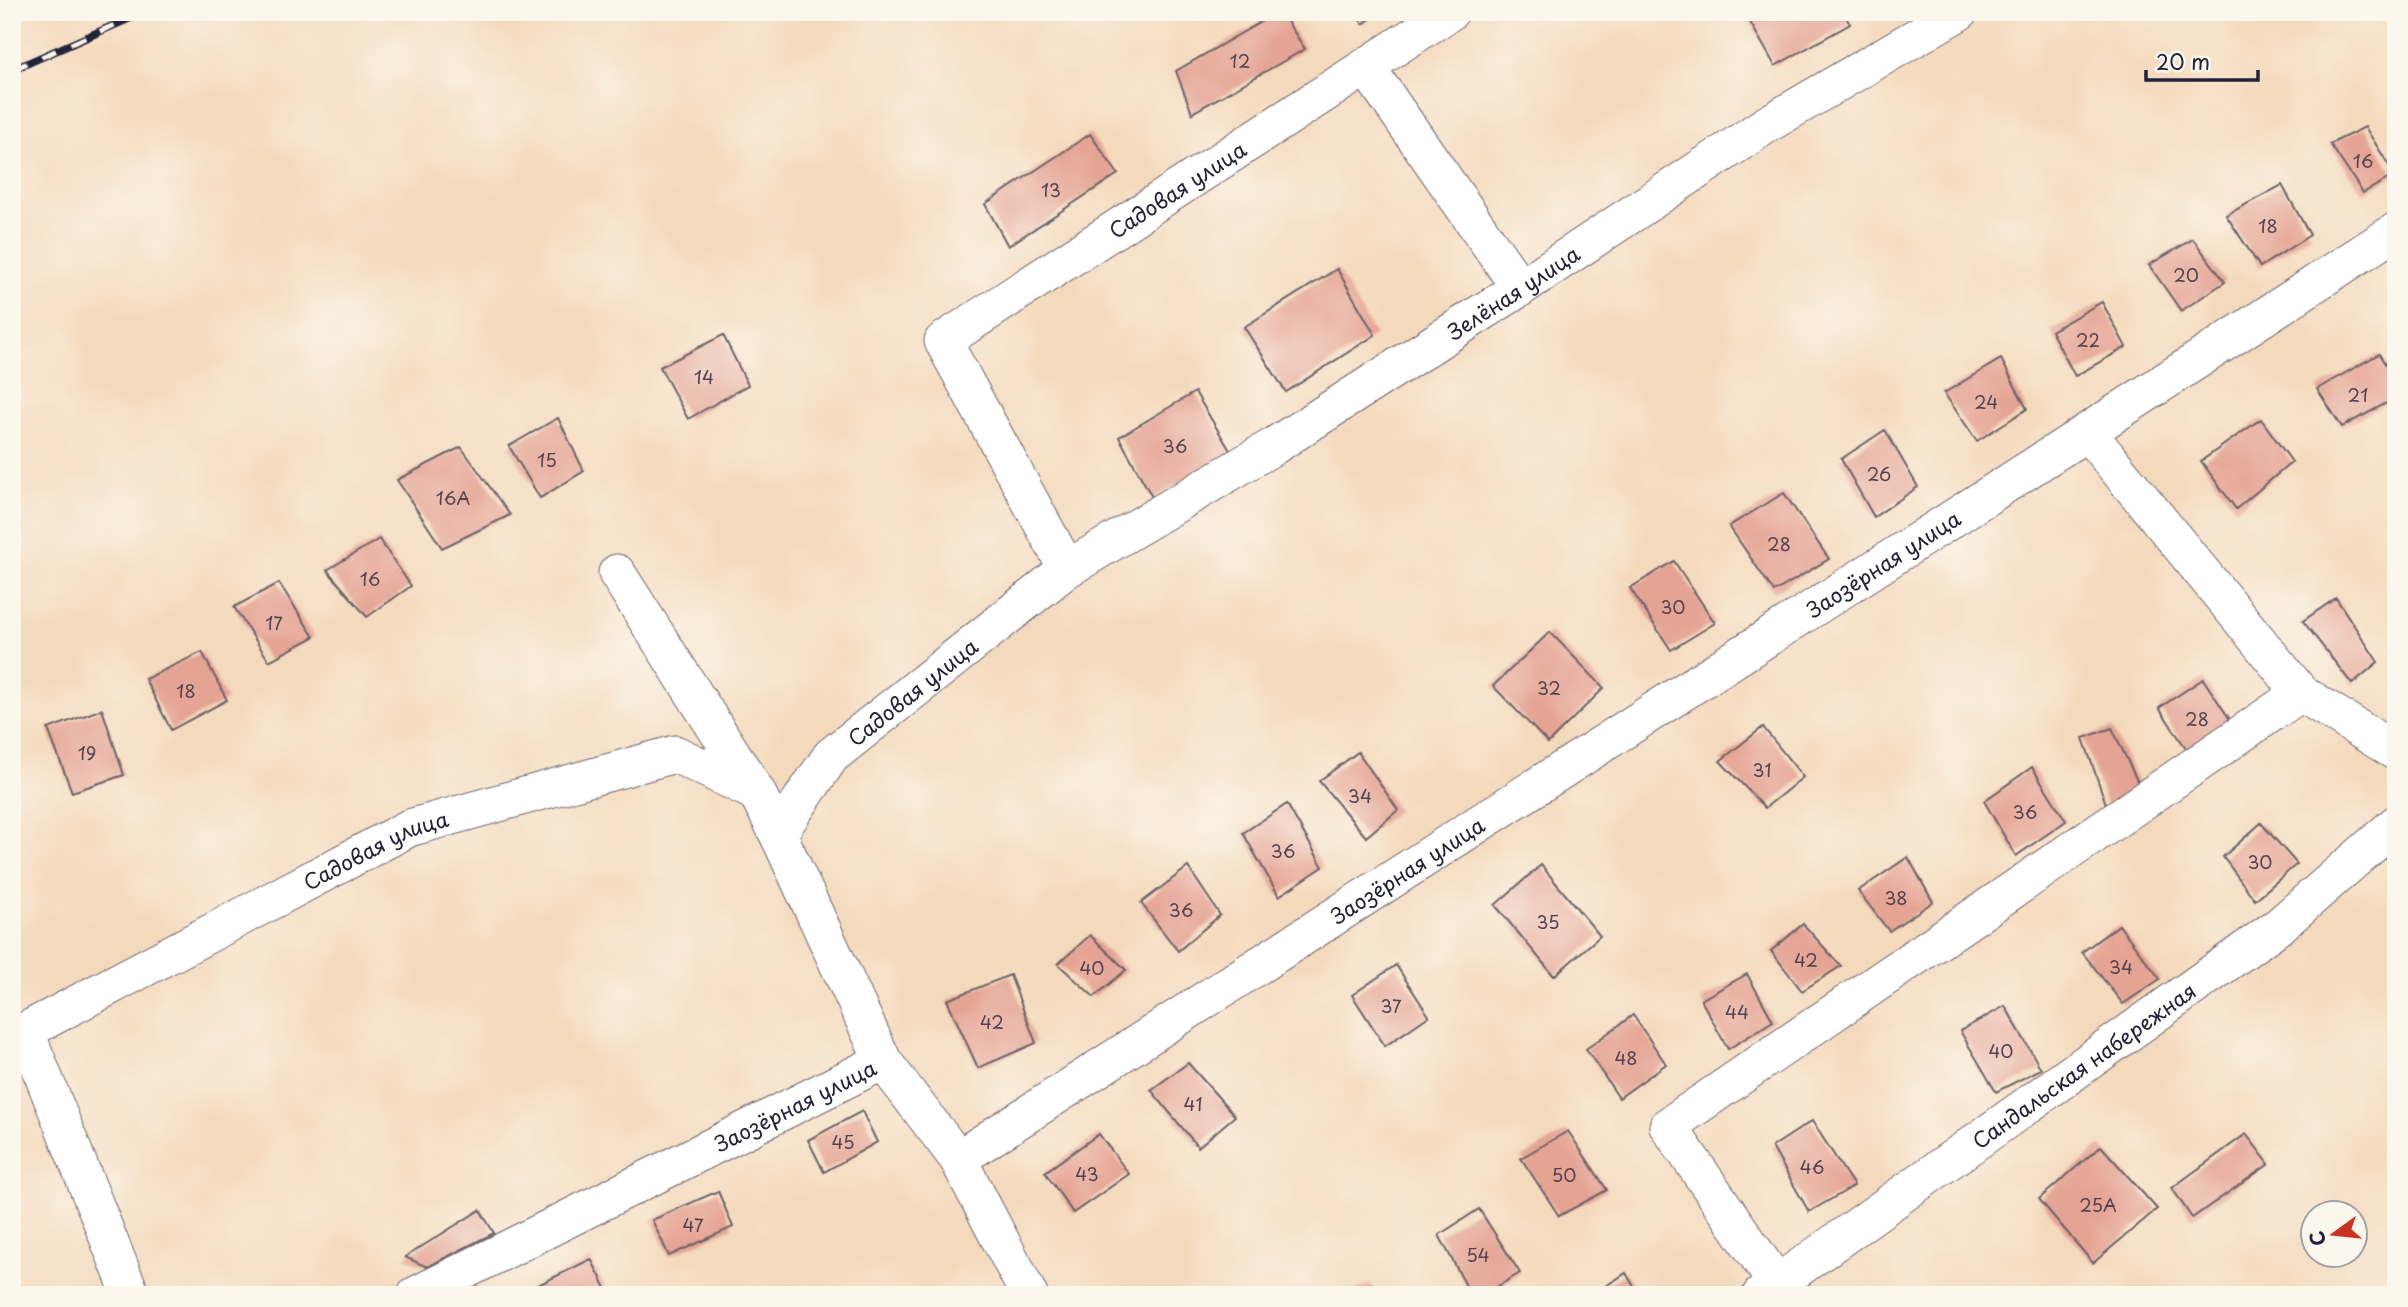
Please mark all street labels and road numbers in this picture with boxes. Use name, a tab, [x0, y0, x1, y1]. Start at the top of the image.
street label: Садовая улица	[1102, 132, 1253, 246]
street label: Зелёная улица	[1440, 237, 1586, 347]
street label: Заозёрная улица	[1800, 501, 1967, 625]
street label: Садовая улица	[840, 630, 985, 753]
street label: Садовая улица	[297, 802, 453, 897]
street label: Заозёрная улица	[1324, 808, 1491, 931]
street label: Сандальская набережная	[1965, 974, 2202, 1156]
street label: Заозёрная улица	[709, 1051, 882, 1159]

